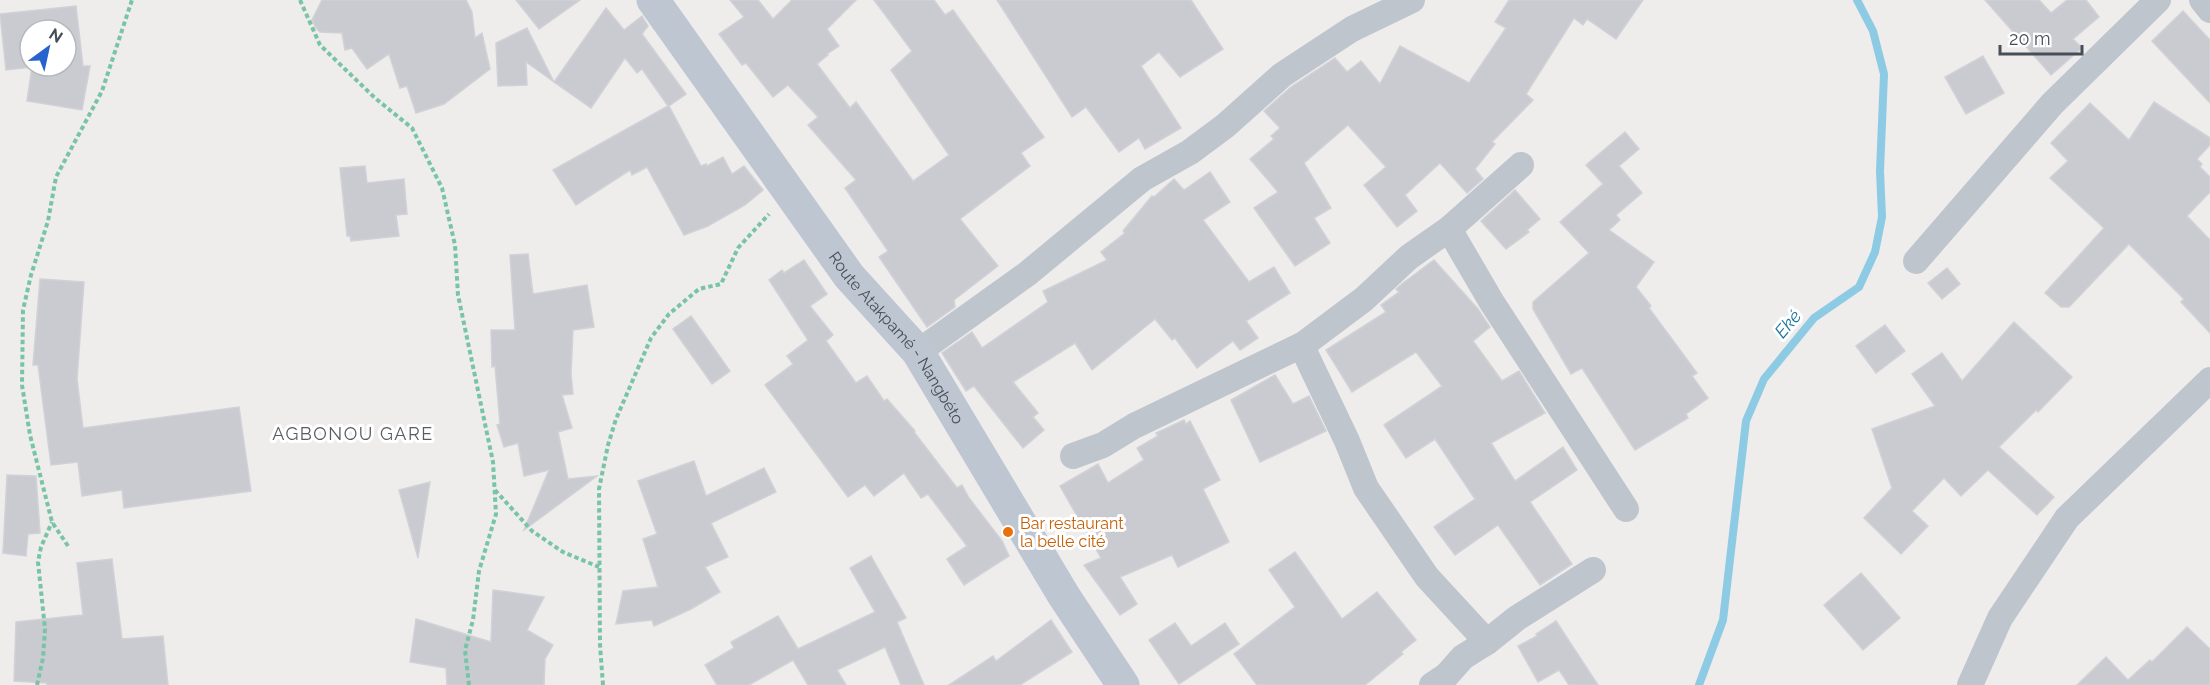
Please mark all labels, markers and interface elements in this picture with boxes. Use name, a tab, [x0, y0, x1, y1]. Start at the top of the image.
north arrow	[18, 18, 78, 78]
scale bar	[2000, 18, 2082, 56]
text: N	[46, 25, 66, 47]
text: 20 m	[2009, 28, 2051, 49]
street label: Route Atakpamé - Nangbéto	[825, 248, 968, 428]
water label: Eké	[1770, 305, 1805, 342]
district label: AGBONOU GARE	[272, 423, 434, 444]
place label: Bar restaurant la belle cité	[1020, 514, 1124, 551]
marker: Bar restaurant la belle cité	[1001, 525, 1015, 539]

